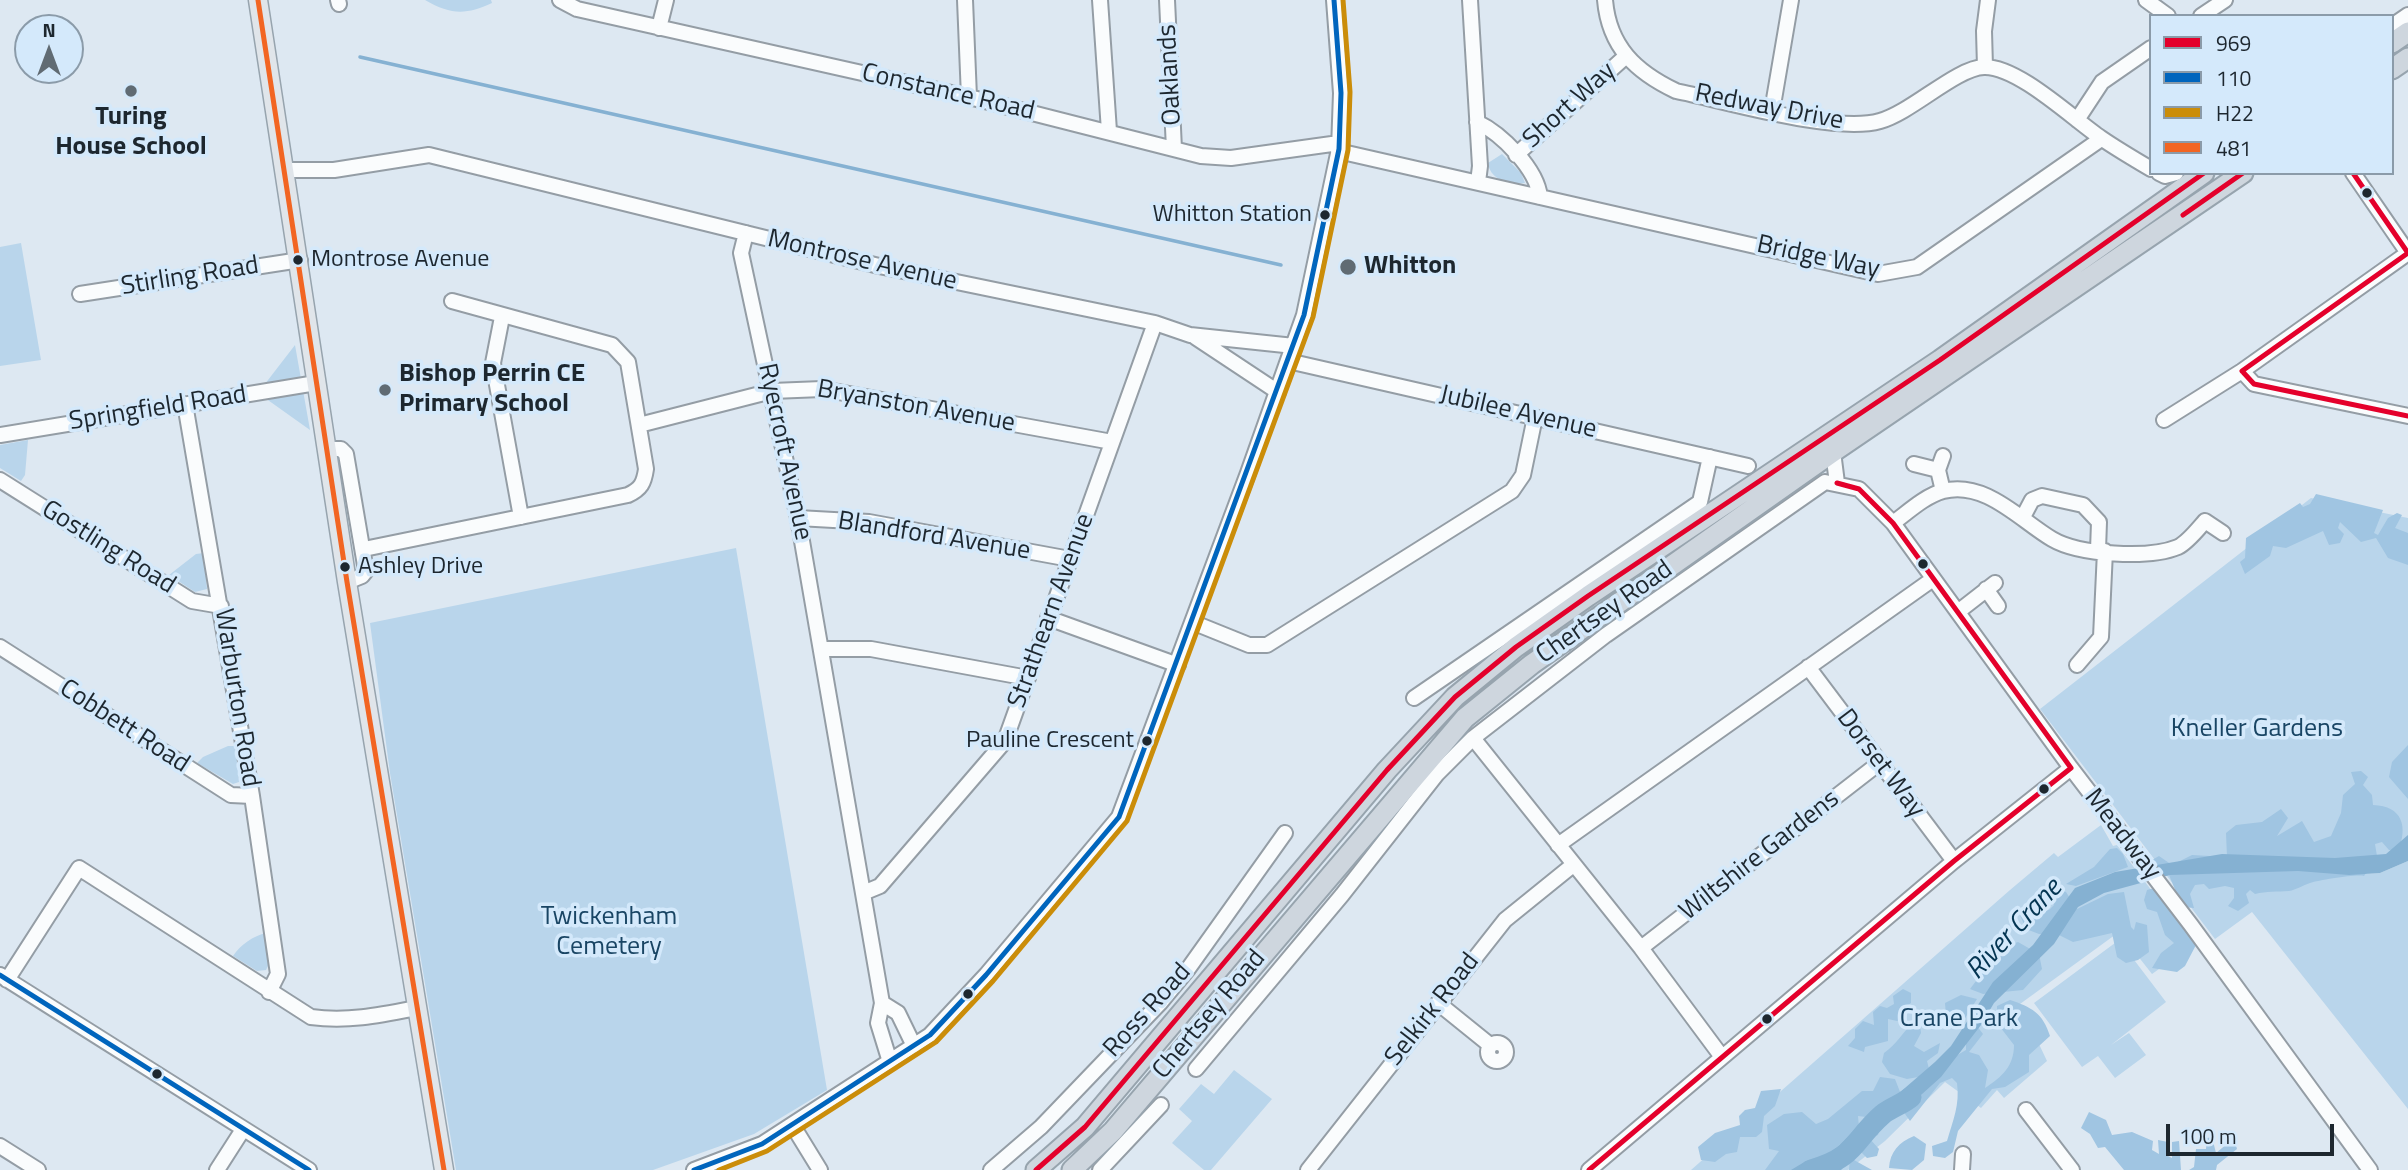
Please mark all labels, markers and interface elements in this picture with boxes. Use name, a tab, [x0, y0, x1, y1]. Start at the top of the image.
north arrow	[14, 14, 84, 84]
legend	[2149, 14, 2394, 175]
text: N	[42, 15, 56, 44]
street label: Oaklands	[1153, 24, 1189, 126]
text: 969	[2216, 27, 2251, 59]
street label: Short Way	[1517, 56, 1623, 156]
street label: Constance Road	[859, 58, 1037, 128]
text: 110	[2216, 62, 2251, 94]
street label: Redway Drive	[1692, 78, 1846, 138]
marker: Turing House School	[123, 83, 139, 99]
text: H22	[2216, 97, 2254, 129]
place label: Turing House School	[55, 102, 207, 164]
text: 481	[2216, 132, 2251, 164]
unlabelled marker	[2360, 186, 2374, 200]
place label: Whitton Station	[1152, 201, 1312, 229]
marker: Whitton Station	[1318, 208, 1332, 222]
street label: Montrose Avenue	[764, 224, 960, 298]
street label: Bridge Way	[1754, 230, 1882, 286]
place label: Montrose Avenue	[311, 246, 489, 274]
street label: Stirling Road	[119, 251, 261, 303]
place label: Whitton	[1364, 251, 1456, 283]
marker: Montrose Avenue	[291, 253, 305, 267]
marker: Whitton	[1338, 257, 1358, 277]
place label: Bishop Perrin CE Primary School	[399, 359, 585, 420]
street label: Ryecroft Avenue	[750, 361, 818, 543]
street label: Bryanston Avenue	[815, 374, 1017, 440]
street label: Springfield Road	[67, 380, 249, 438]
street label: Jubilee Avenue	[1437, 380, 1599, 446]
marker: Bishop Perrin CE Primary School	[377, 382, 393, 398]
street label: Gostling Road	[35, 494, 181, 602]
street label: Blandford Avenue	[836, 506, 1032, 568]
street label: Strathearn Avenue	[1002, 510, 1102, 712]
place label: Ashley Drive	[358, 553, 483, 581]
street label: Chertsey Road	[1531, 555, 1679, 671]
unlabelled marker	[1916, 557, 1930, 571]
marker: Ashley Drive	[338, 560, 352, 574]
street label: Warburton Road	[207, 607, 265, 789]
street label: Cobbett Road	[53, 674, 195, 780]
street label: Dorset Way	[1829, 704, 1931, 824]
park label: Kneller Gardens	[2171, 714, 2343, 746]
place label: Pauline Crescent	[966, 727, 1134, 755]
marker: Pauline Crescent	[1140, 734, 1154, 748]
unlabelled marker	[2037, 782, 2051, 796]
street label: Meadway	[2077, 783, 2167, 887]
street label: Wiltshire Gardens	[1674, 784, 1846, 928]
water label: River Crane	[1960, 873, 2070, 987]
park label: Twickenham Cemetery	[541, 902, 677, 964]
street label: Chertsey Road	[1147, 944, 1273, 1086]
street label: Selkirk Road	[1379, 947, 1487, 1073]
street label: Ross Road	[1098, 958, 1198, 1064]
unlabelled marker	[961, 987, 975, 1001]
park label: Crane Park	[1900, 1004, 2018, 1036]
unlabelled marker	[1760, 1012, 1774, 1026]
unlabelled marker	[150, 1067, 164, 1081]
scale bar	[2170, 1110, 2338, 1154]
text: 100 m	[2179, 1120, 2236, 1152]

